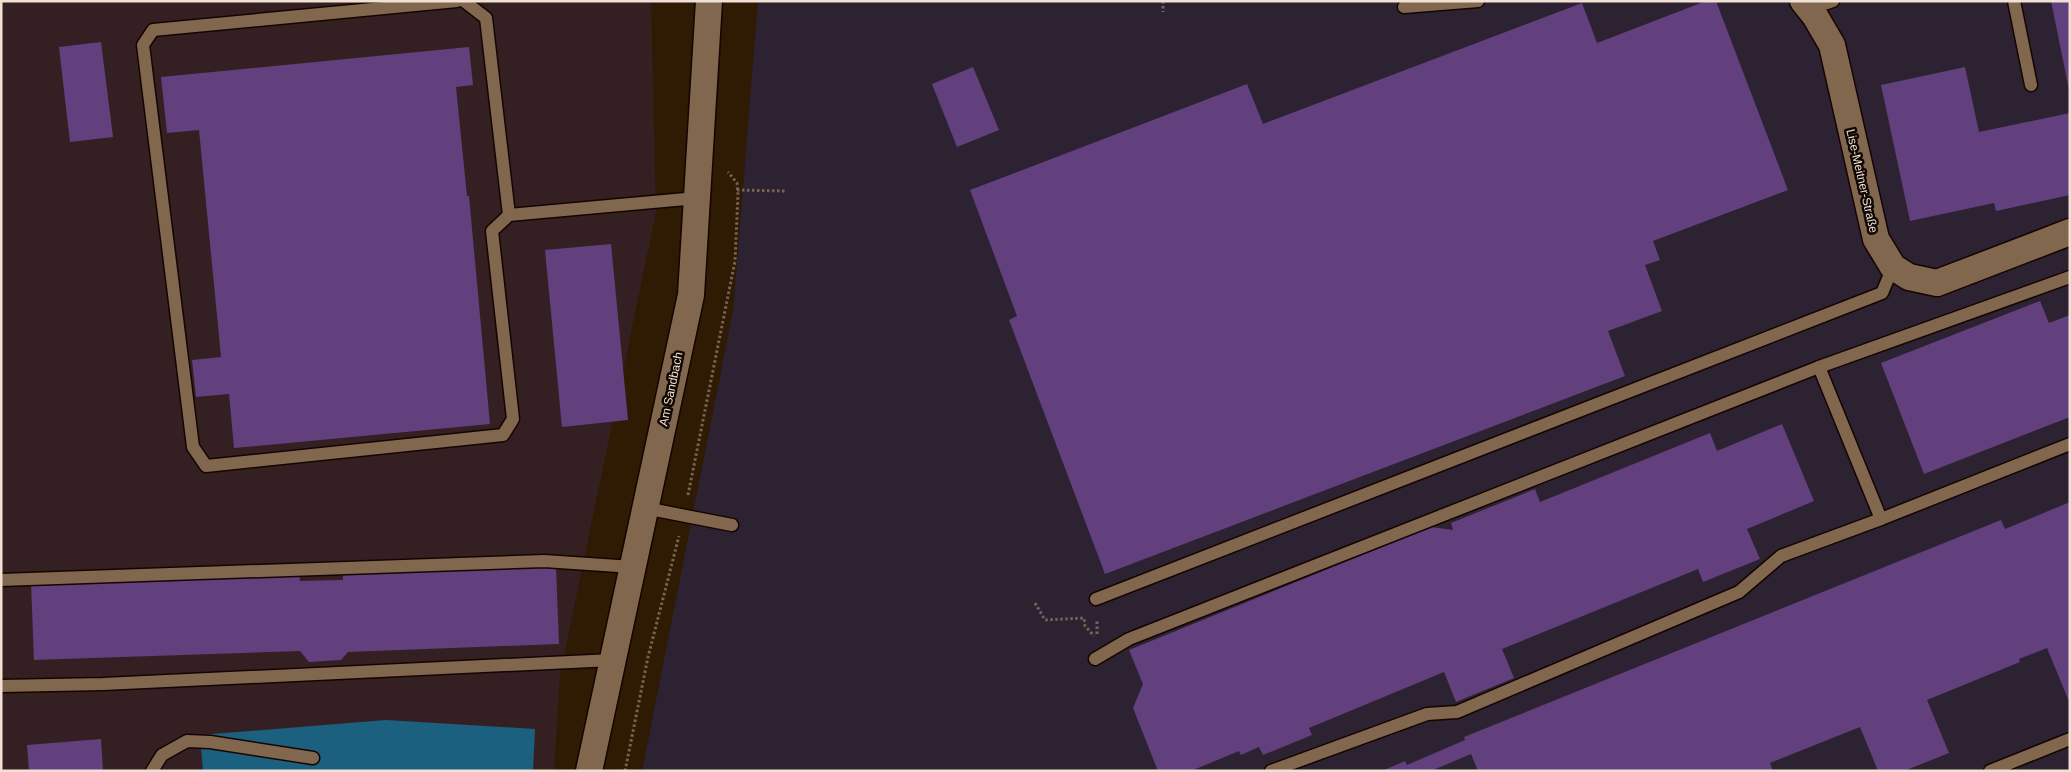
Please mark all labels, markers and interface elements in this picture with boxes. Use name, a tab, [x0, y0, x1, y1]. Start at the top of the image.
street label: Lise-Meitner-Straße	[1843, 128, 1881, 235]
street label: Am Sandbach	[656, 351, 686, 427]

